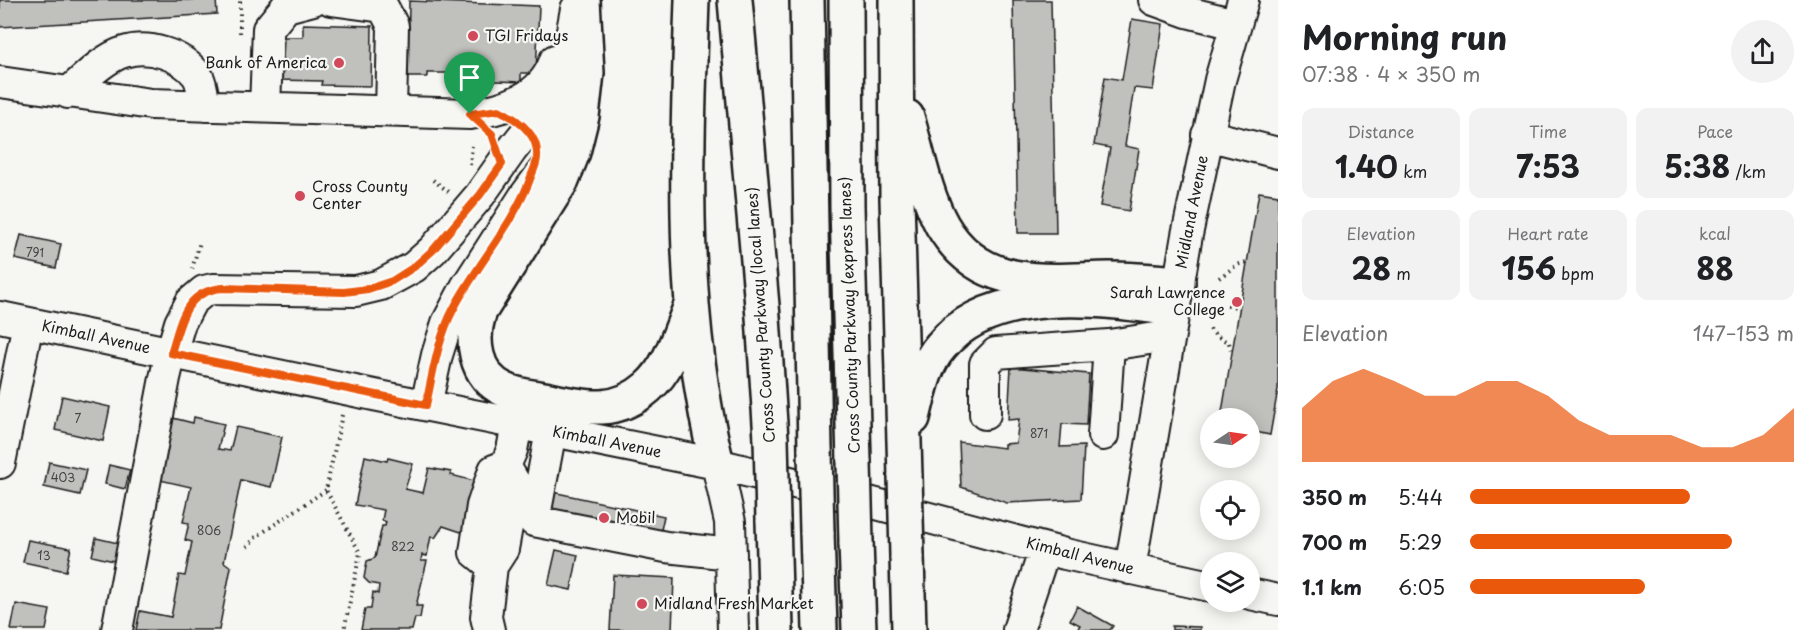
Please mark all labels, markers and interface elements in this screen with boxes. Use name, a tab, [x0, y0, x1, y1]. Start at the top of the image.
text: Morning run	[1302, 11, 1507, 61]
button: share	[1731, 20, 1794, 83]
place label: TGI Fridays	[485, 23, 568, 46]
marker: TGI Fridays	[466, 29, 480, 43]
place label: Bank of America	[205, 50, 328, 73]
pin	[444, 52, 495, 114]
marker: Bank of America	[332, 56, 346, 70]
text: 07:38 · 4 × 350 m	[1302, 59, 1480, 89]
icon: arrive	[453, 61, 486, 94]
text: Distance	[1347, 119, 1415, 143]
text: Time	[1529, 119, 1567, 143]
text: Pace	[1697, 119, 1733, 143]
text: 1.40	[1335, 143, 1398, 188]
text: 7:53	[1516, 143, 1580, 188]
text: 5:38	[1664, 143, 1730, 188]
street label: Midland Avenue	[1168, 153, 1213, 270]
text: km	[1398, 159, 1427, 183]
text: /km	[1730, 159, 1766, 183]
place label: Cross County Center	[312, 174, 408, 214]
street label: Cross County Parkway (express lanes)	[832, 176, 865, 454]
street label: Cross County Parkway (local lanes)	[739, 186, 780, 444]
marker: Cross County Center	[293, 189, 307, 203]
text: Elevation	[1346, 221, 1416, 245]
text: Heart rate	[1508, 221, 1588, 245]
text: kcal	[1699, 221, 1731, 245]
house number: 791	[26, 243, 44, 261]
text: 28	[1351, 245, 1391, 290]
text: 156	[1502, 245, 1556, 290]
text: 88	[1696, 245, 1734, 290]
text: m	[1391, 261, 1411, 285]
text: bpm	[1556, 261, 1594, 285]
place label: Sarah Lawrence College	[1110, 280, 1225, 320]
marker: Sarah Lawrence College	[1230, 295, 1244, 309]
street label: Kimball Avenue	[40, 313, 153, 358]
text: Elevation	[1302, 318, 1388, 348]
text: 147–153 m	[1693, 318, 1794, 348]
north arrow	[1200, 408, 1260, 468]
map controls	[1200, 408, 1260, 612]
house number: 7	[75, 409, 82, 427]
street label: Kimball Avenue	[551, 419, 664, 462]
house number: 871	[1030, 424, 1048, 442]
house number: 403	[51, 468, 75, 486]
button: locate	[1200, 480, 1260, 540]
text: 350 m	[1302, 482, 1367, 512]
text: 5:44	[1398, 482, 1443, 512]
place label: Mobil	[616, 505, 656, 528]
marker: Mobil	[597, 511, 611, 525]
house number: 806	[197, 521, 221, 539]
text: 700 m	[1302, 527, 1367, 557]
text: 5:29	[1398, 527, 1442, 557]
street label: Kimball Avenue	[1024, 530, 1137, 579]
house number: 822	[391, 537, 415, 555]
house number: 13	[37, 546, 51, 564]
button: layers	[1200, 552, 1260, 612]
text: 1.1 km	[1302, 572, 1362, 602]
text: 6:05	[1398, 572, 1445, 602]
place label: Midland Fresh Market	[654, 591, 814, 614]
marker: Midland Fresh Market	[635, 597, 649, 611]

